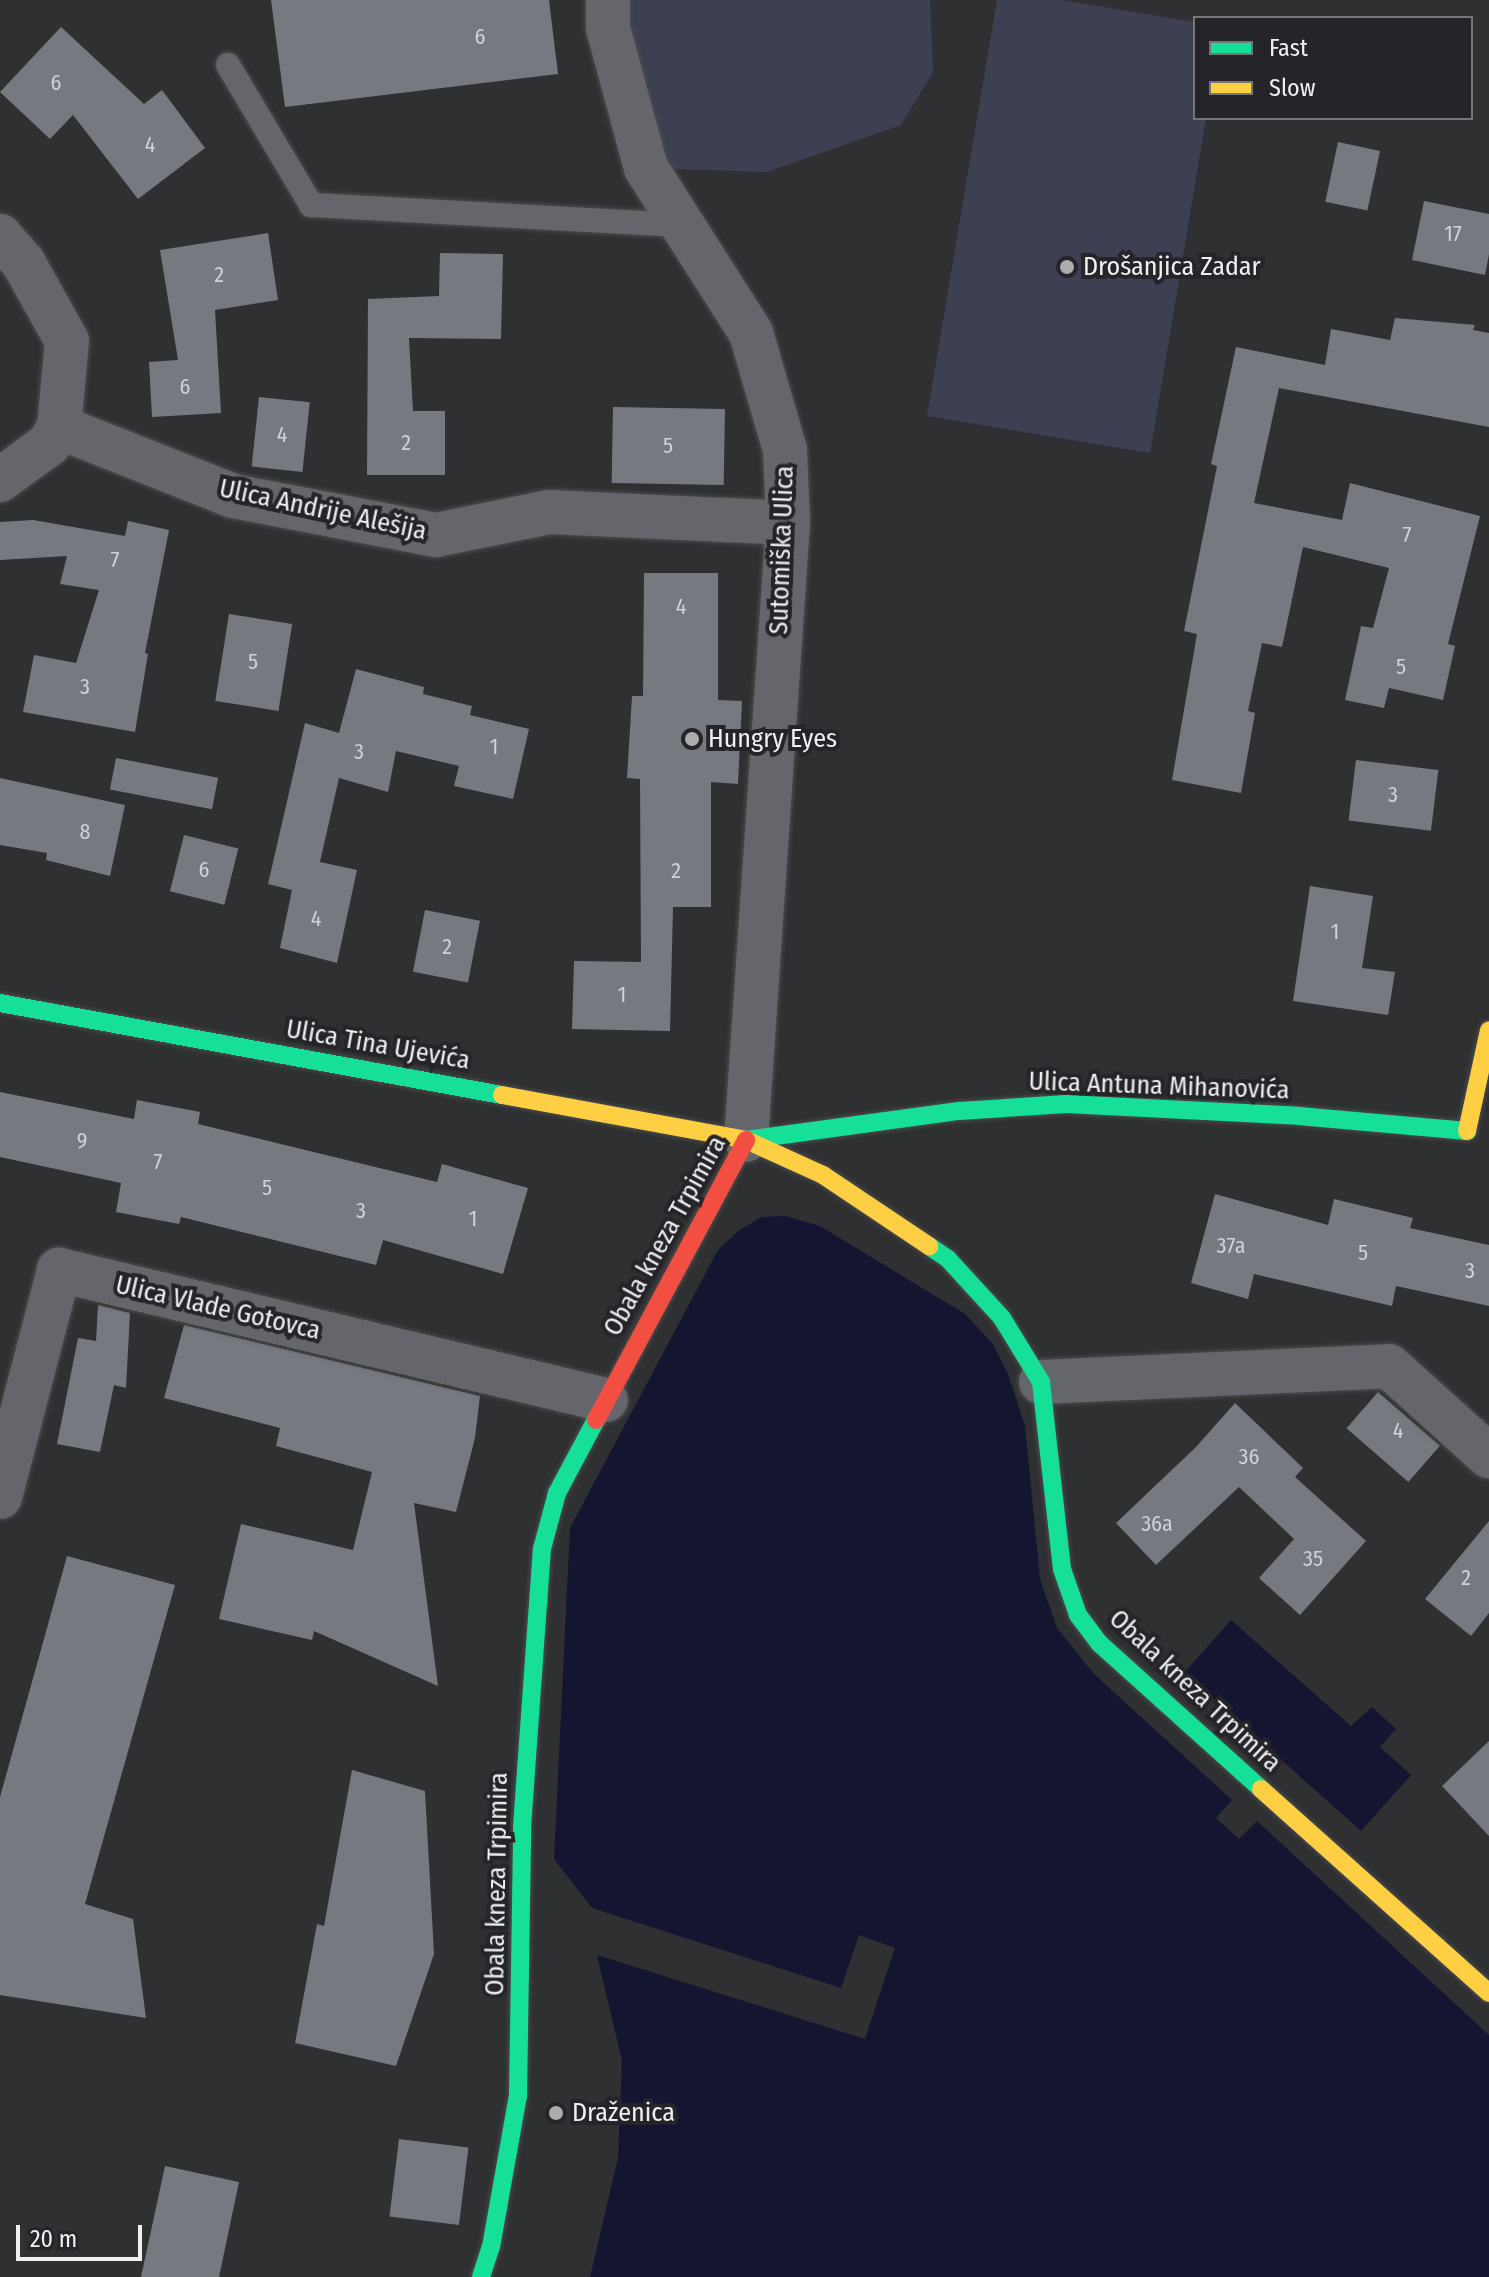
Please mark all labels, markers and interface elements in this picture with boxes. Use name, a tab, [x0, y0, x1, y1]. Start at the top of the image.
legend	[1193, 16, 1473, 120]
house number: 6	[475, 24, 485, 50]
text: Fast	[1269, 34, 1308, 62]
house number: 6	[51, 70, 61, 96]
text: Slow	[1269, 74, 1315, 102]
house number: 4	[145, 132, 155, 158]
house number: 17	[1444, 221, 1462, 247]
place label: Drošanjica Zadar	[1083, 251, 1261, 283]
marker: Drošanjica Zadar	[1058, 258, 1076, 276]
house number: 2	[214, 262, 224, 288]
house number: 6	[180, 374, 190, 400]
house number: 4	[277, 422, 287, 448]
house number: 2	[401, 430, 411, 456]
house number: 5	[663, 433, 673, 459]
street label: Sutomiška Ulica	[763, 465, 801, 635]
street label: Ulica Andrije Alešija	[217, 473, 429, 547]
house number: 7	[1403, 522, 1411, 548]
house number: 7	[111, 547, 119, 573]
house number: 4	[676, 594, 686, 620]
house number: 5	[248, 649, 258, 675]
house number: 5	[1396, 654, 1406, 680]
house number: 3	[80, 674, 90, 700]
place label: Hungry Eyes	[708, 723, 837, 755]
marker: Hungry Eyes	[683, 730, 701, 748]
house number: 1	[490, 734, 498, 760]
house number: 3	[354, 739, 364, 765]
house number: 3	[1388, 782, 1398, 808]
house number: 8	[80, 819, 90, 845]
house number: 6	[199, 857, 209, 883]
house number: 2	[671, 858, 681, 884]
house number: 4	[311, 906, 321, 932]
house number: 1	[1331, 919, 1339, 945]
house number: 2	[442, 934, 452, 960]
house number: 1	[618, 982, 626, 1008]
street label: Ulica Tina Ujevića	[284, 1013, 472, 1077]
street label: Ulica Antuna Mihanovića	[1028, 1066, 1290, 1106]
house number: 9	[77, 1128, 87, 1154]
street label: Obala kneza Trpimira	[597, 1131, 733, 1341]
house number: 7	[154, 1149, 162, 1175]
house number: 5	[262, 1175, 272, 1201]
house number: 3	[356, 1198, 366, 1224]
house number: 1	[469, 1206, 477, 1232]
house number: 37a	[1217, 1233, 1245, 1259]
house number: 5	[1358, 1240, 1368, 1266]
house number: 3	[1465, 1258, 1475, 1284]
street label: Ulica Vlade Gotovca	[112, 1269, 324, 1347]
house number: 4	[1393, 1418, 1403, 1444]
house number: 36	[1239, 1444, 1259, 1470]
house number: 36a	[1141, 1511, 1173, 1537]
house number: 35	[1303, 1546, 1323, 1572]
house number: 2	[1461, 1565, 1471, 1591]
street label: Obala kneza Trpimira	[1103, 1603, 1287, 1779]
street label: Obala kneza Trpimira	[479, 1772, 515, 1996]
place label: Draženica	[572, 2097, 675, 2129]
marker: Draženica	[547, 2104, 565, 2122]
scale bar	[20, 2209, 146, 2259]
text: 20 m	[30, 2225, 77, 2253]

